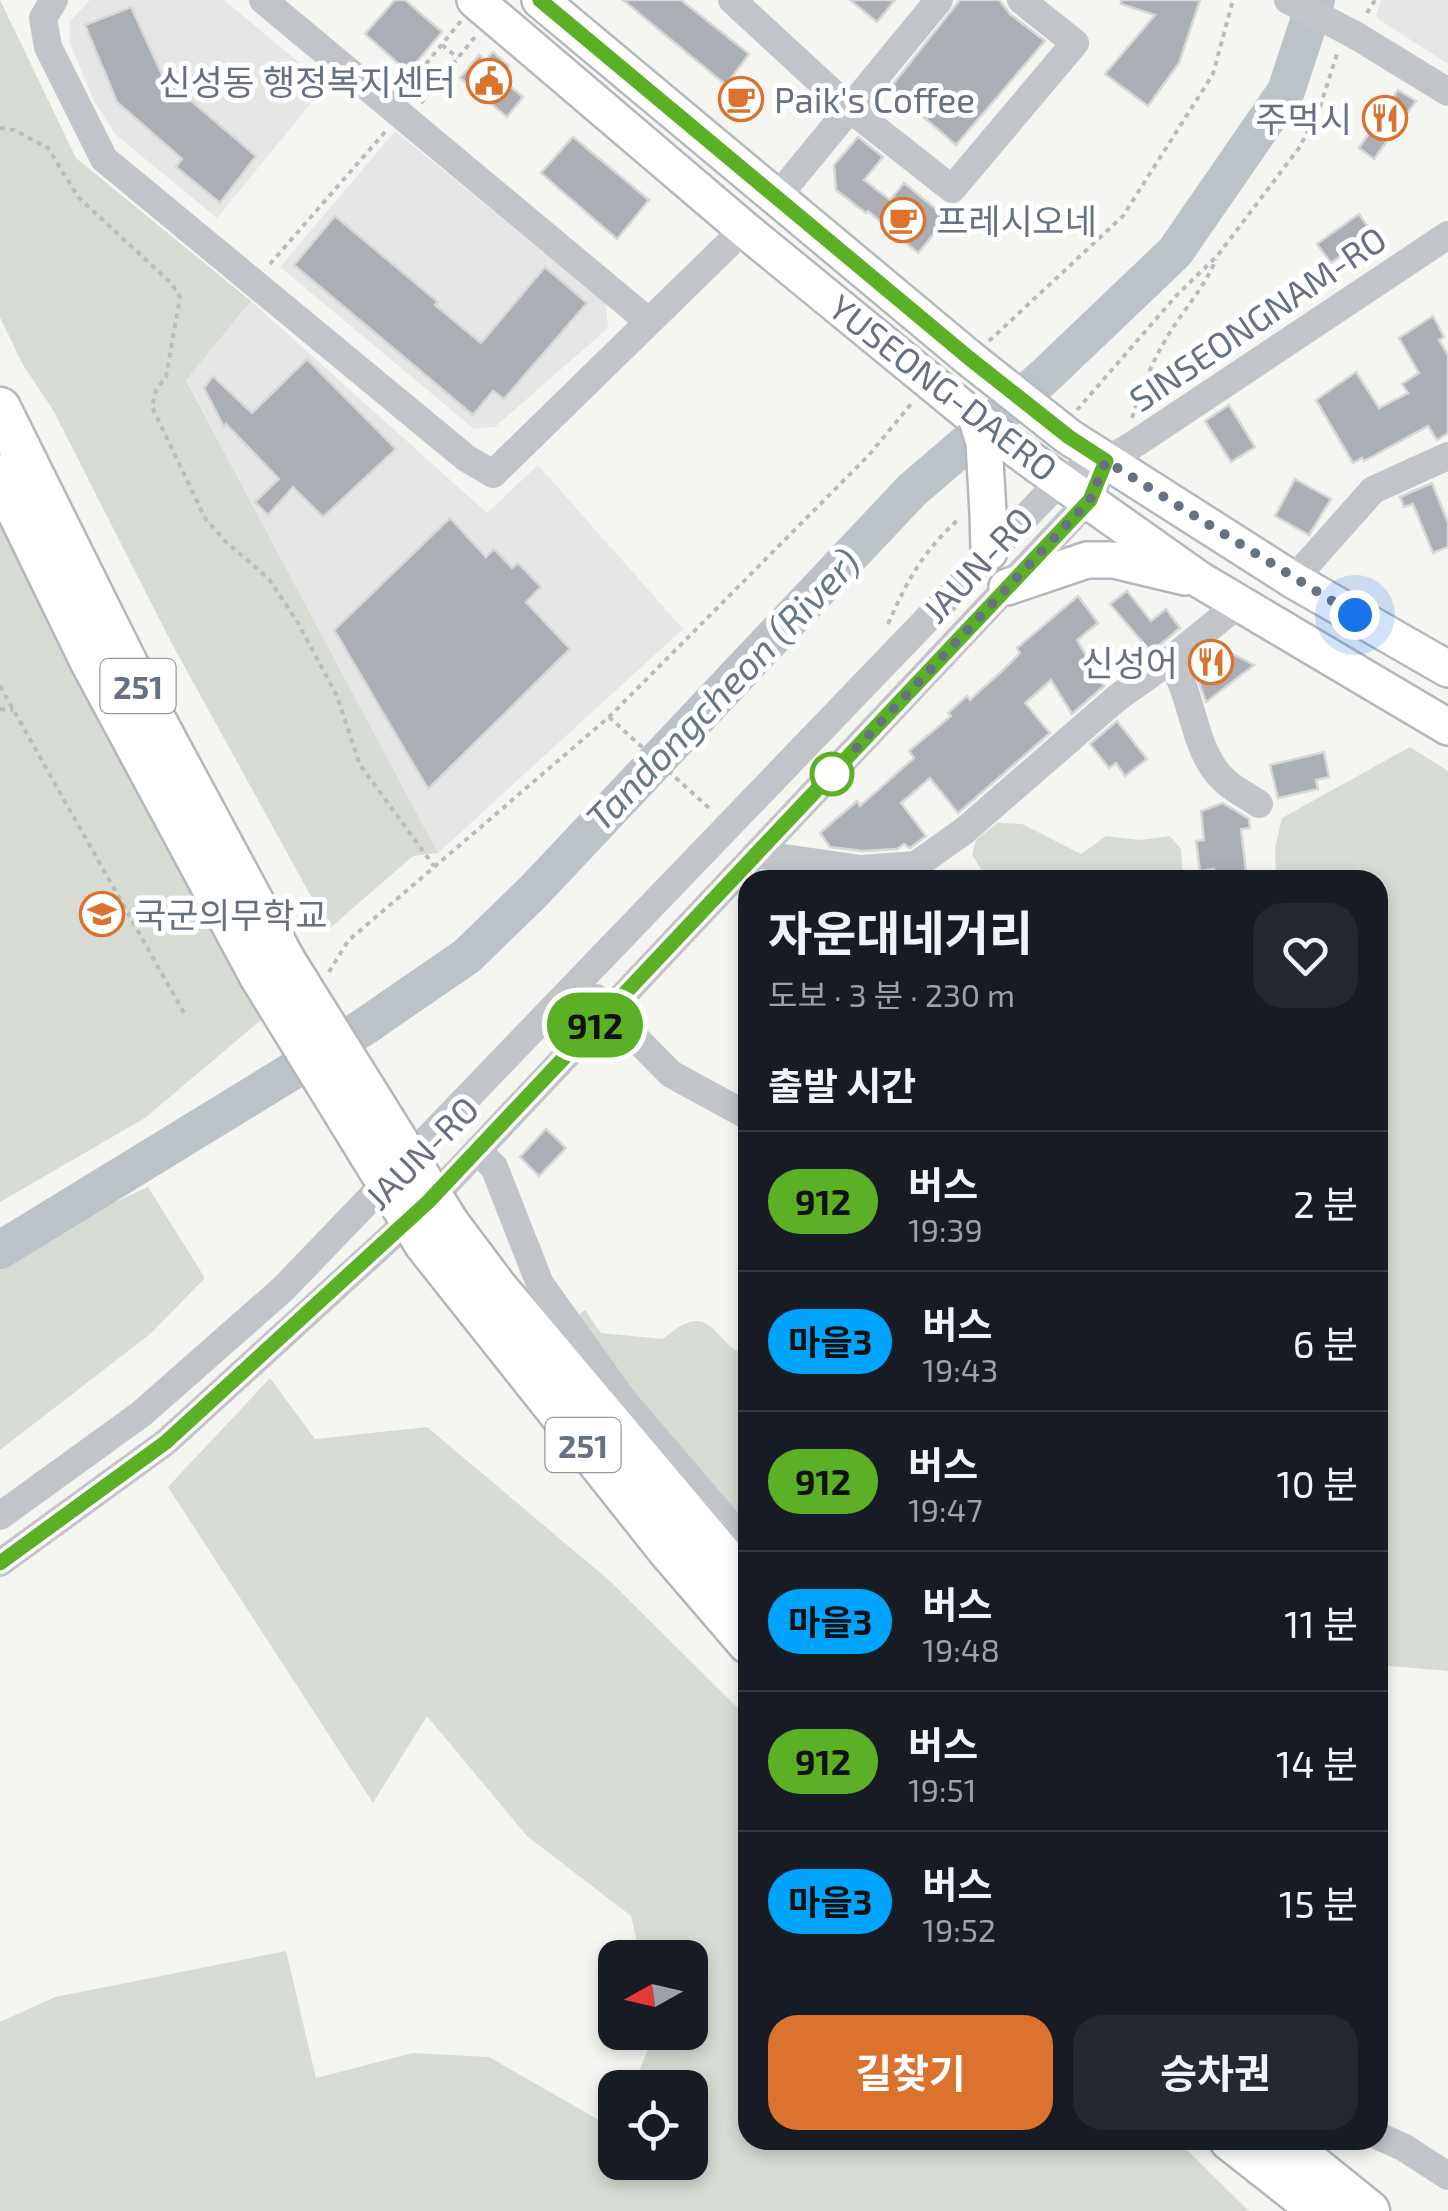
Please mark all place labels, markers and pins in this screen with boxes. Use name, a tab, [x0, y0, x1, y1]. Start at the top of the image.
public building icon: 신성동 행정복지센터	[466, 58, 512, 104]
place label: 신성동 행정복지센터	[158, 60, 456, 102]
cafe icon: Paik's Coffee	[718, 76, 764, 122]
place label: Paik's Coffee	[774, 78, 975, 120]
restaurant icon: 주먹시	[1362, 95, 1408, 141]
place label: 주먹시	[1255, 97, 1352, 139]
cafe icon: 프레시오네	[880, 197, 926, 243]
place label: 프레시오네	[936, 199, 1097, 241]
restaurant icon: 신성어	[1188, 639, 1234, 685]
place label: 신성어	[1081, 641, 1178, 683]
unlabelled marker	[811, 753, 853, 795]
school or university icon: 국군의무학교	[79, 891, 125, 937]
place label: 국군의무학교	[134, 893, 327, 935]

